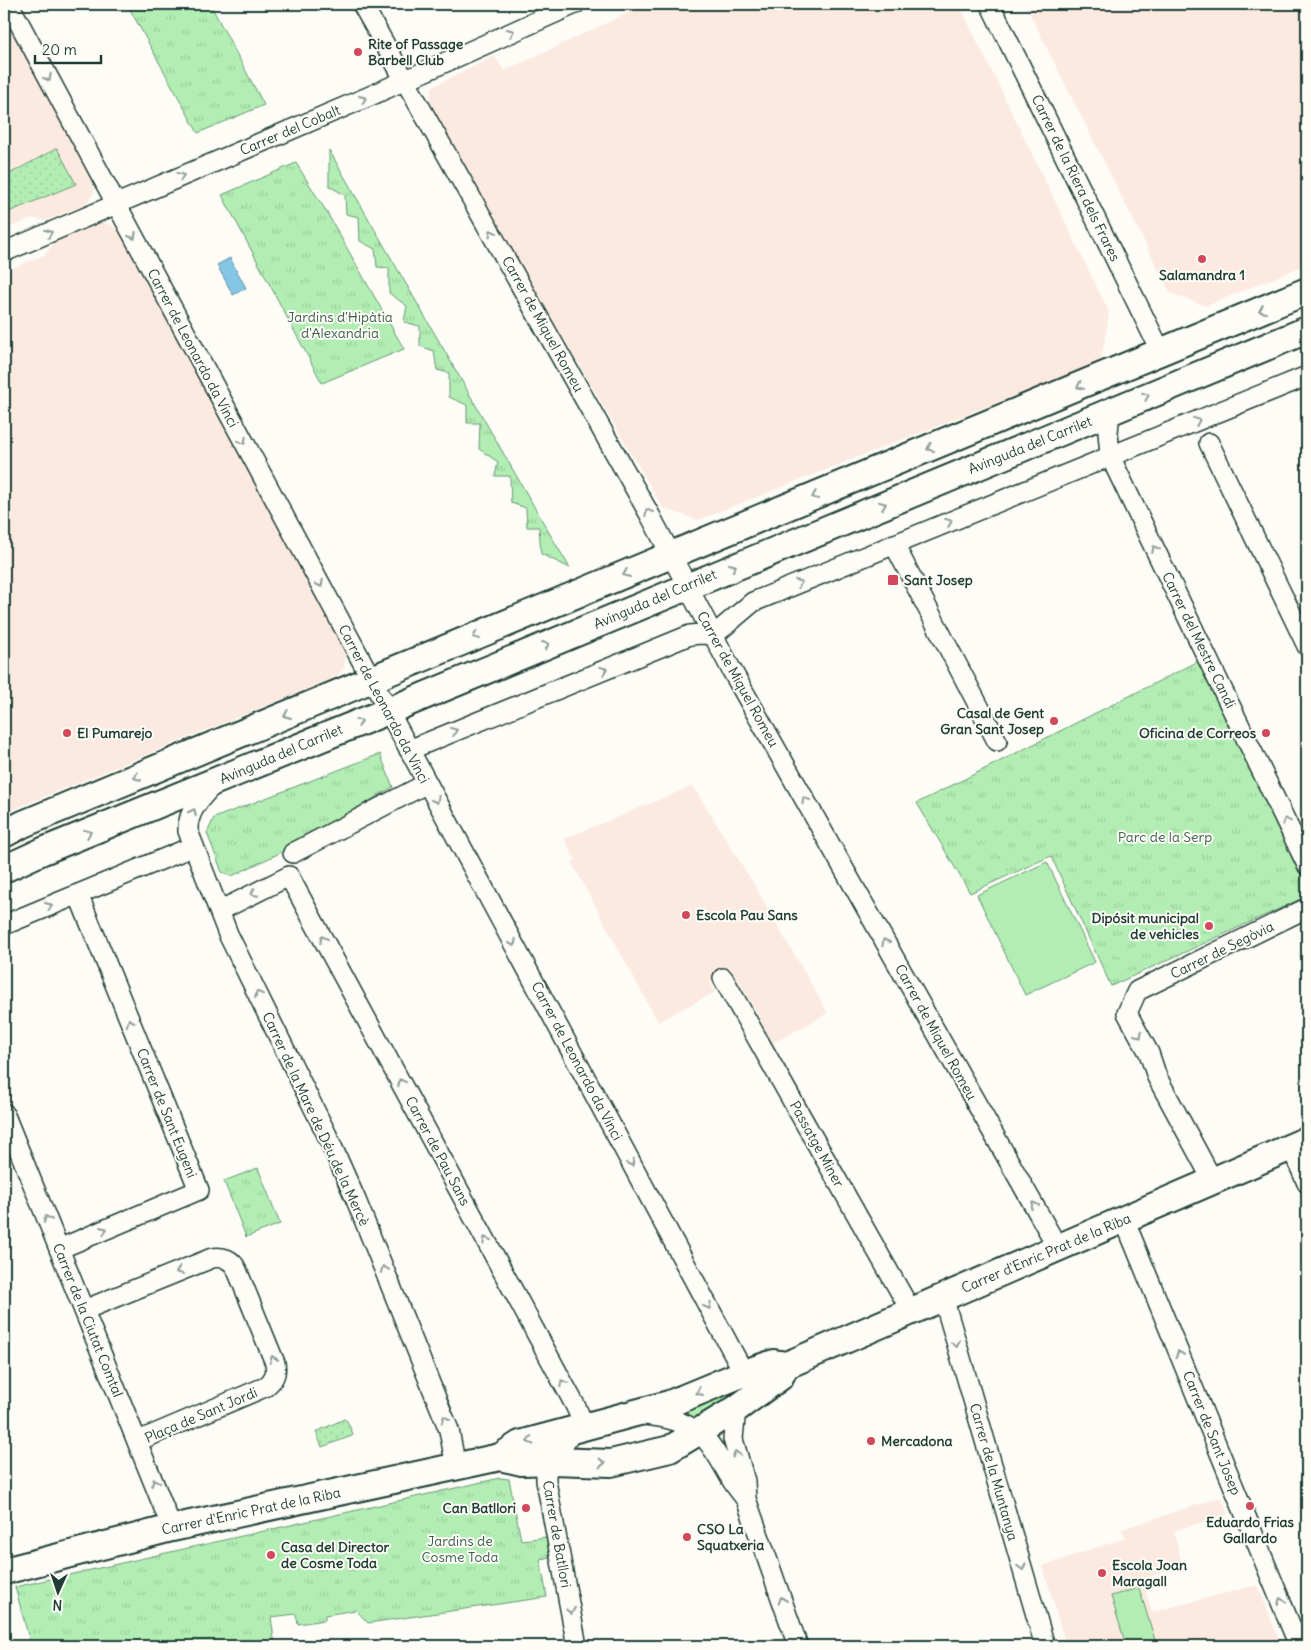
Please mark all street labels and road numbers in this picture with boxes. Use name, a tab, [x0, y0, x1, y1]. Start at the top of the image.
street label: Carrer de la Riera dels Frares	[1028, 92, 1124, 264]
street label: Carrer del Cobalt	[237, 101, 343, 159]
street label: Carrer de Miquel Romeu	[498, 253, 588, 395]
street label: Carrer de Leonardo da Vinci	[143, 266, 243, 430]
street label: Avinguda del Carrilet	[966, 412, 1095, 478]
street label: Avinguda del Carrilet	[591, 565, 719, 633]
street label: Carrer del Mestre Candi	[1158, 569, 1240, 711]
street label: Carrer de Miquel Romeu	[693, 608, 783, 750]
street label: Carrer de Leonardo da Vinci	[334, 622, 434, 786]
street label: Avinguda del Carrilet	[217, 720, 345, 788]
street label: Carrer de Segòvia	[1167, 917, 1277, 983]
street label: Carrer de Miquel Romeu	[891, 961, 981, 1103]
street label: Carrer de Leonardo da Vinci	[527, 979, 627, 1143]
street label: Carrer de la Mare de Déu de la Mercè	[258, 1009, 374, 1229]
street label: Carrer de Sant Eugeni	[133, 1046, 201, 1180]
street label: Carrer de Pau Sans	[402, 1093, 474, 1209]
street label: Passatge Miner	[786, 1098, 848, 1191]
street label: Carrer d'Enric Prat de la Riba	[959, 1209, 1133, 1297]
street label: Carrer de la Ciutat Comtal	[49, 1240, 127, 1400]
street label: Carrer de Sant Josep	[1179, 1368, 1245, 1498]
street label: Plaça de Sant Jordi	[142, 1383, 260, 1447]
street label: Carrer de la Muntanya	[966, 1401, 1022, 1543]
street label: Carrer de Batllori	[539, 1479, 575, 1589]
street label: Carrer d'Enric Prat de la Riba	[160, 1483, 342, 1539]

